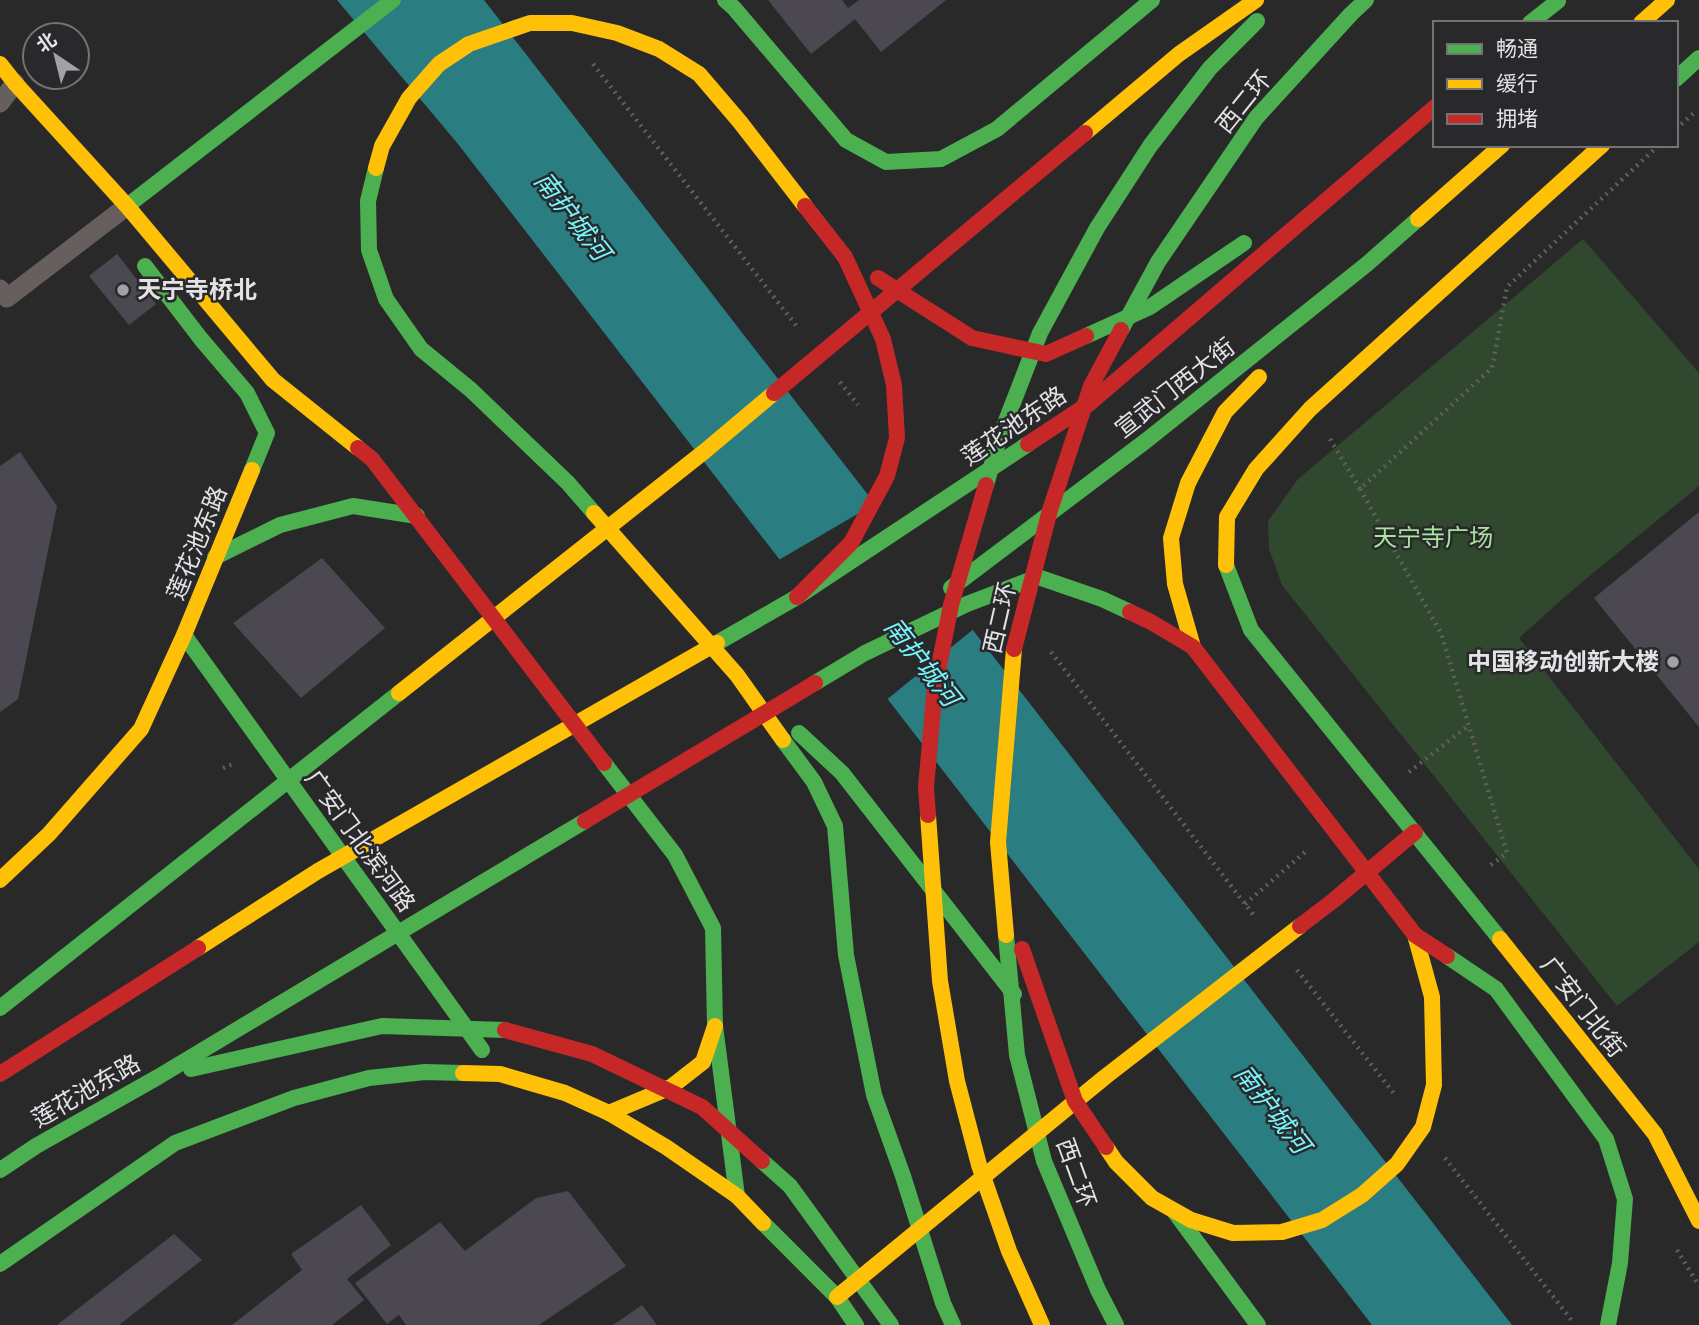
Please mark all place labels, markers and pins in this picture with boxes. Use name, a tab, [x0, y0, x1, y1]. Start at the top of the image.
place label: 天宁寺桥北	[137, 276, 257, 303]
marker: 天宁寺桥北	[115, 282, 131, 298]
place label: 中国移动创新大楼	[1467, 648, 1659, 675]
marker: 中国移动创新大楼	[1665, 654, 1681, 670]

